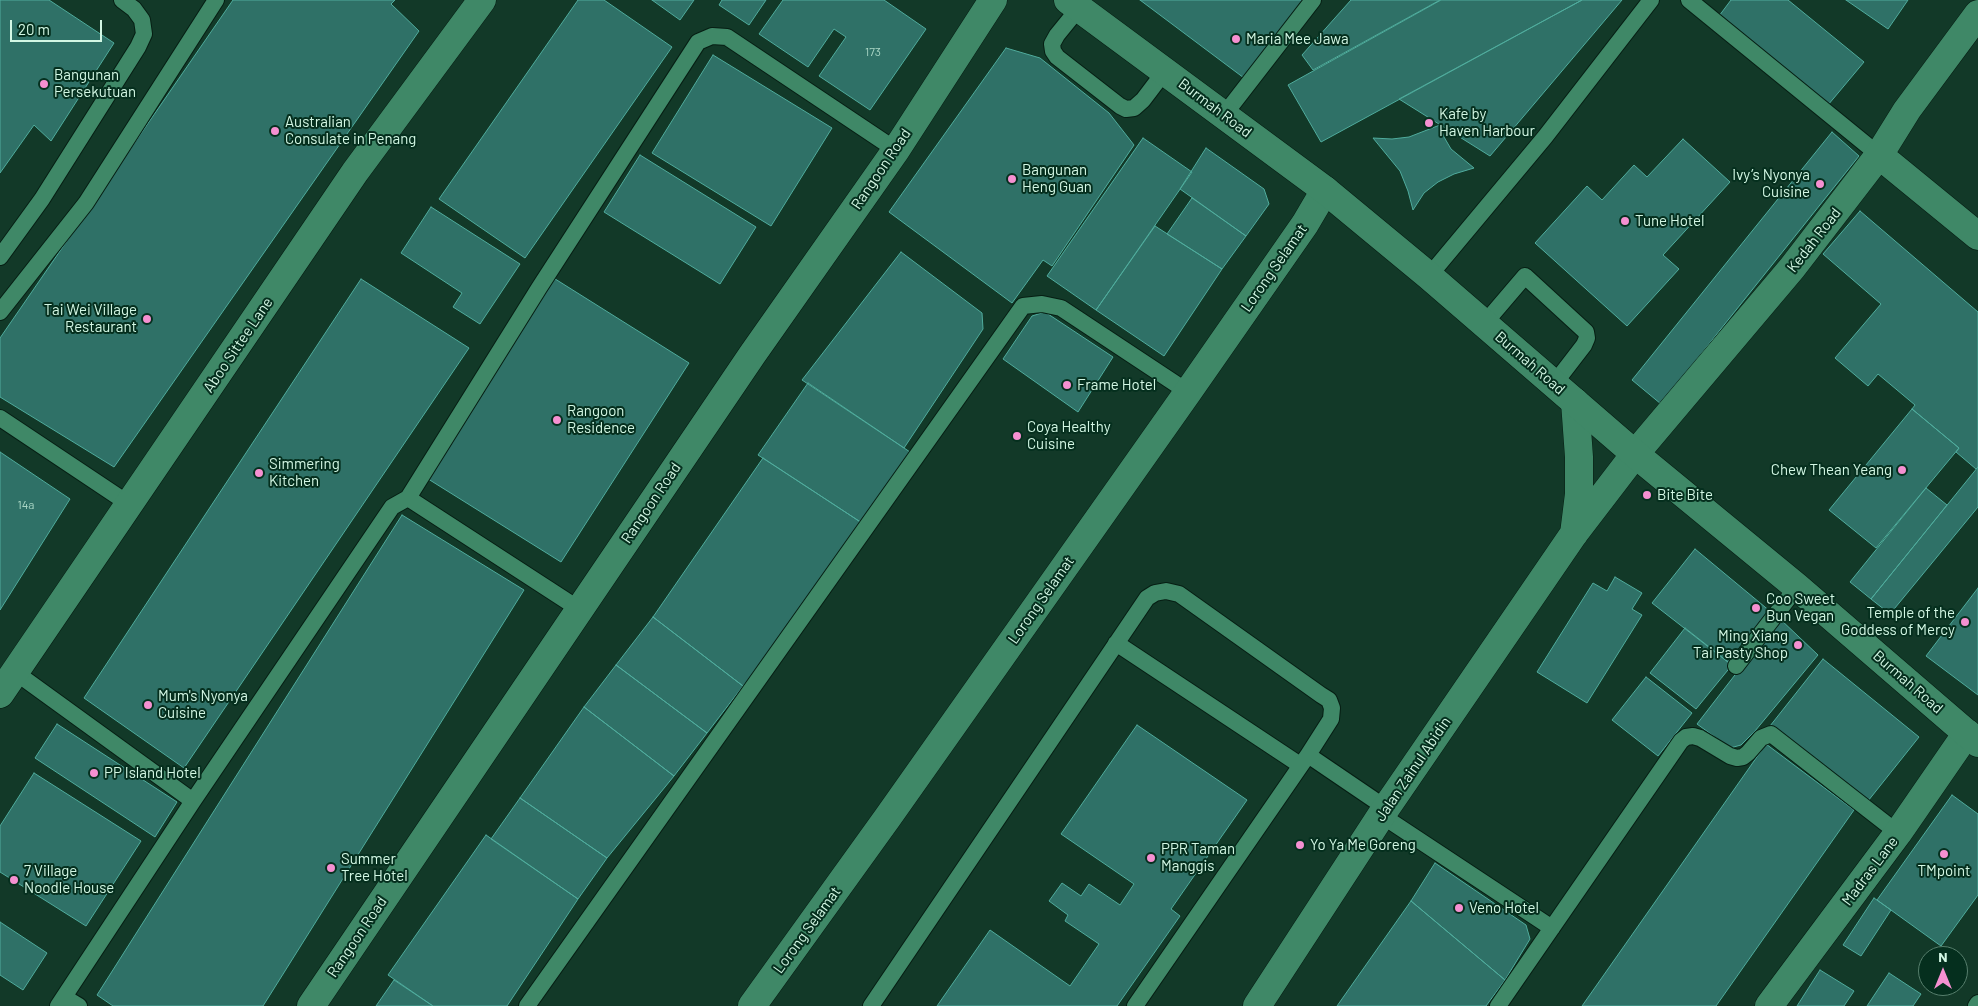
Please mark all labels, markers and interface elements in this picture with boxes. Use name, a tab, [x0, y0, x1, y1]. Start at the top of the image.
scale bar	[12, 10, 105, 42]
text: 20 m	[18, 20, 50, 38]
place label: Maria Mee Jawa	[1246, 30, 1349, 48]
marker: Maria Mee Jawa	[1230, 33, 1242, 45]
house number: 173	[865, 45, 881, 59]
place label: Bangunan Persekutuan	[54, 66, 136, 101]
street label: Burmah Road	[1175, 75, 1255, 141]
marker: Bangunan Persekutuan	[38, 78, 50, 90]
place label: Kafe by Haven Harbour	[1439, 105, 1535, 140]
place label: Australian Consulate in Penang	[285, 113, 416, 148]
marker: Kafe by Haven Harbour	[1423, 117, 1435, 129]
marker: Australian Consulate in Penang	[269, 125, 281, 137]
street label: Rangoon Road	[847, 125, 915, 213]
place label: Bangunan Heng Guan	[1022, 161, 1092, 196]
place label: Ivy’s Nyonya Cuisine	[1732, 166, 1810, 201]
marker: Bangunan Heng Guan	[1006, 173, 1018, 185]
marker: Ivy’s Nyonya Cuisine	[1814, 178, 1826, 190]
street label: Kedah Road	[1783, 204, 1845, 276]
place label: Tune Hotel	[1635, 212, 1704, 230]
marker: Tune Hotel	[1619, 215, 1631, 227]
street label: Lorong Selamat	[1237, 221, 1311, 315]
street label: Aboo Sittee Lane	[200, 294, 276, 396]
place label: Tai Wei Village Restaurant	[44, 301, 137, 336]
marker: Tai Wei Village Restaurant	[141, 313, 153, 325]
street label: Burmah Road	[1491, 328, 1569, 398]
place label: Frame Hotel	[1077, 376, 1156, 394]
marker: Frame Hotel	[1061, 379, 1073, 391]
place label: Rangoon Residence	[567, 402, 635, 437]
marker: Rangoon Residence	[551, 414, 563, 426]
place label: Coya Healthy Cuisine	[1027, 418, 1111, 453]
marker: Coya Healthy Cuisine	[1011, 430, 1023, 442]
place label: Simmering Kitchen	[269, 455, 340, 490]
street label: Rangoon Road	[617, 459, 685, 547]
place label: Chew Thean Yeang	[1771, 461, 1892, 479]
marker: Chew Thean Yeang	[1896, 464, 1908, 476]
marker: Simmering Kitchen	[253, 467, 265, 479]
place label: Bite Bite	[1657, 486, 1713, 504]
marker: Bite Bite	[1641, 489, 1653, 501]
house number: 14a	[18, 498, 34, 512]
street label: Lorong Selamat	[1004, 553, 1078, 647]
place label: Coo Sweet Bun Vegan	[1766, 590, 1835, 625]
marker: Coo Sweet Bun Vegan	[1750, 602, 1762, 614]
place label: Temple of the Goddess of Mercy	[1841, 604, 1955, 639]
marker: Temple of the Goddess of Mercy	[1959, 616, 1971, 628]
place label: Ming Xiang Tai Pasty Shop	[1693, 627, 1788, 662]
marker: Ming Xiang Tai Pasty Shop	[1792, 639, 1804, 651]
street label: Burmah Road	[1869, 647, 1947, 717]
place label: Mum's Nyonya Cuisine	[158, 687, 248, 722]
marker: Mum's Nyonya Cuisine	[142, 699, 154, 711]
street label: Jalan Zainul Abidin	[1371, 713, 1455, 825]
place label: PP Island Hotel	[104, 764, 201, 782]
marker: PP Island Hotel	[88, 767, 100, 779]
street label: Madras Lane	[1838, 833, 1902, 909]
place label: Yo Ya Me Goreng	[1310, 836, 1416, 854]
marker: Yo Ya Me Goreng	[1294, 839, 1306, 851]
place label: PPR Taman Manggis	[1161, 840, 1235, 875]
marker: TMpoint	[1938, 848, 1950, 860]
place label: Summer Tree Hotel	[341, 850, 408, 885]
marker: PPR Taman Manggis	[1145, 852, 1157, 864]
place label: 7 Village Noodle House	[24, 862, 114, 897]
marker: Summer Tree Hotel	[325, 862, 337, 874]
place label: TMpoint	[1918, 862, 1970, 880]
marker: 7 Village Noodle House	[8, 874, 20, 886]
street label: Lorong Selamat	[770, 883, 844, 977]
street label: Rangoon Road	[323, 893, 391, 981]
place label: Veno Hotel	[1469, 899, 1539, 917]
marker: Veno Hotel	[1453, 902, 1465, 914]
north arrow	[1918, 946, 1968, 996]
text: N	[1938, 948, 1948, 965]

